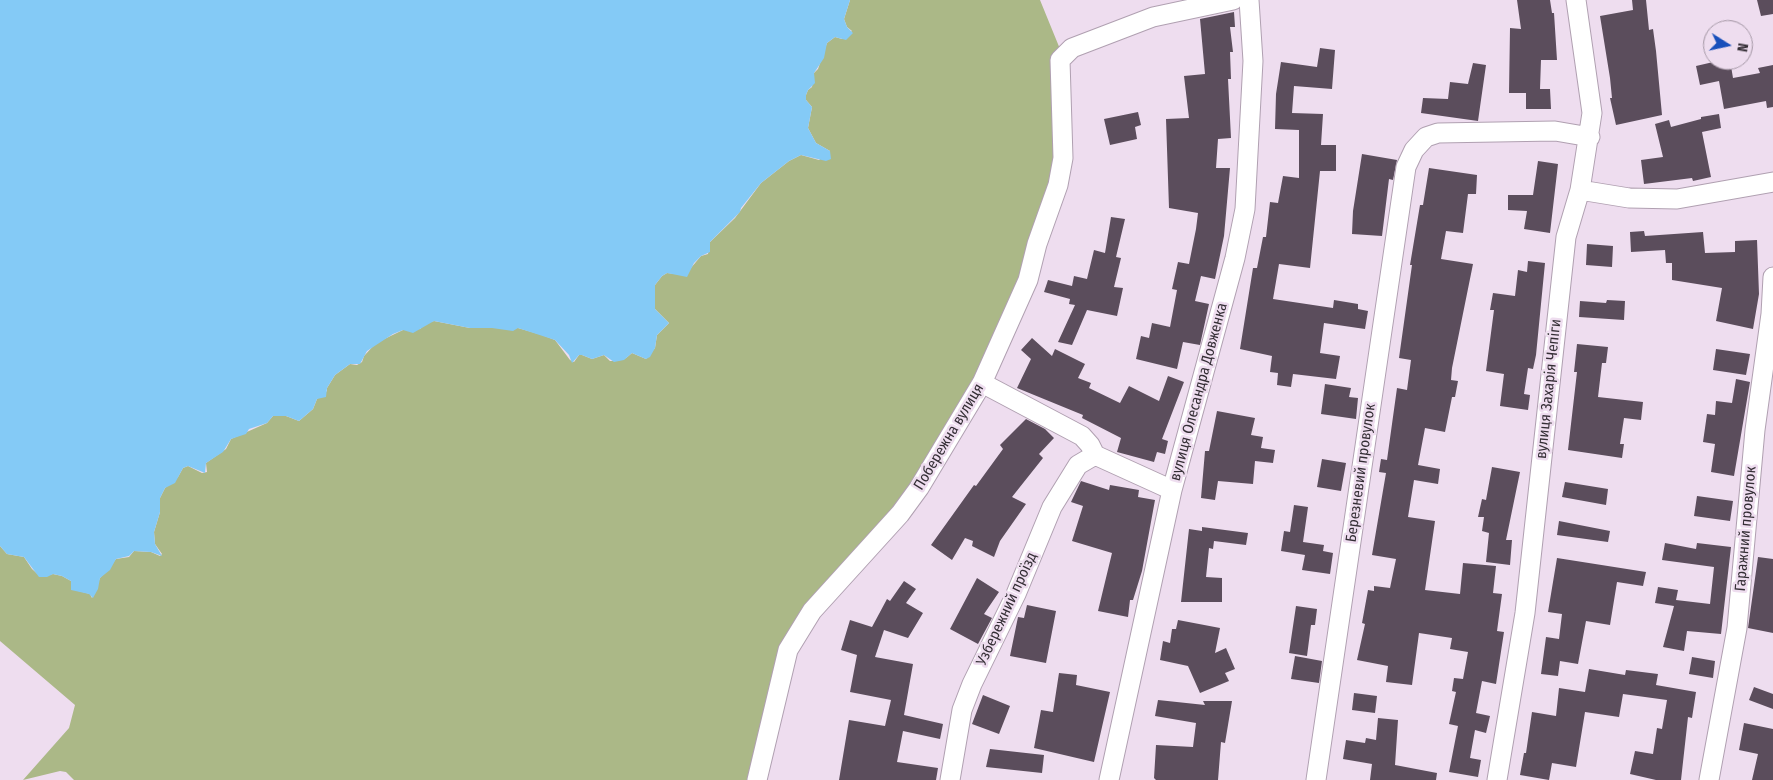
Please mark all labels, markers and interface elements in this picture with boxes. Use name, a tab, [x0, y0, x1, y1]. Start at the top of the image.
north arrow	[1703, 20, 1753, 70]
text: N	[1733, 42, 1751, 53]
street label: вулиця Олесандра Довженка	[1167, 301, 1231, 483]
street label: вулиця Захарія Чепіги	[1533, 318, 1565, 460]
street label: Побережна вулиця	[910, 381, 988, 493]
street label: Березневий провулок	[1342, 402, 1380, 544]
street label: Гаражний провулок	[1732, 466, 1760, 592]
street label: Узбережний проїзд	[973, 550, 1041, 668]

